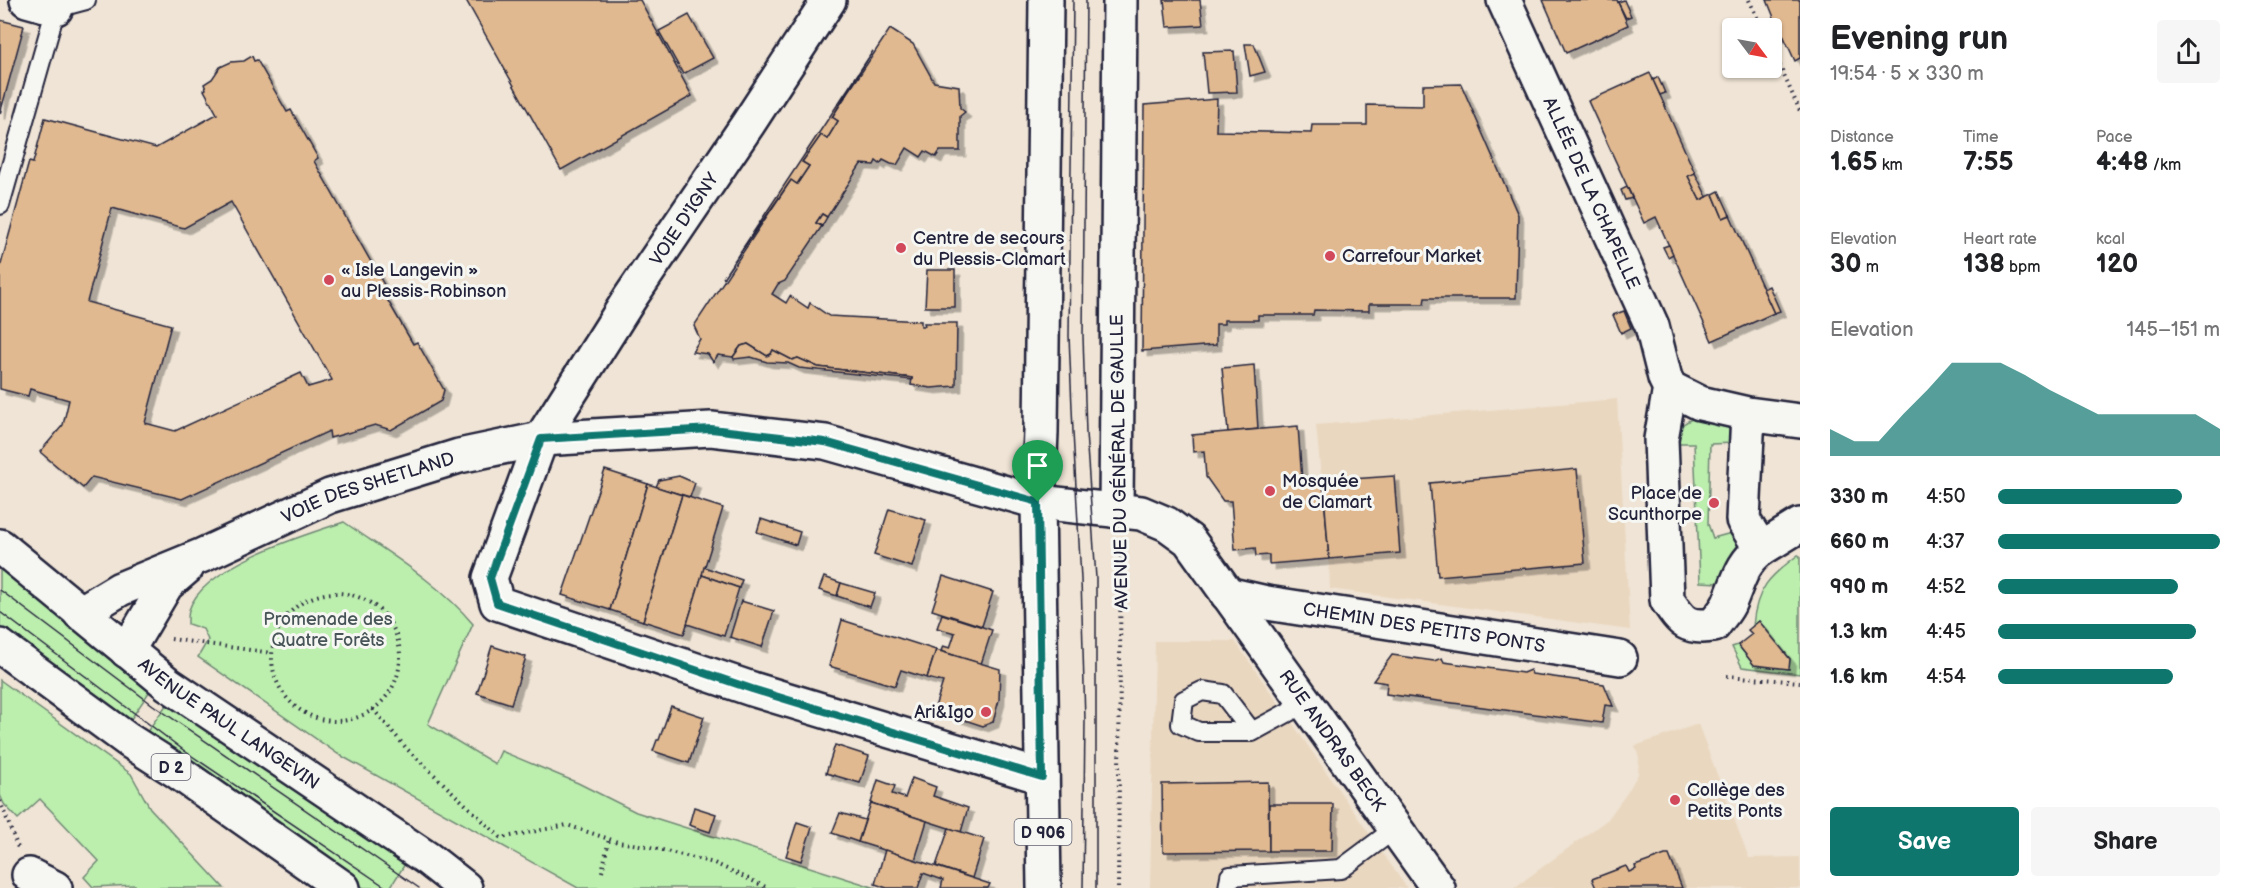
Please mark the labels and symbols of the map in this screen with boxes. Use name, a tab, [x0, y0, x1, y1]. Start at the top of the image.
north arrow	[1722, 18, 1782, 78]
street label: ALLÉE DE LA CHAPELLE	[1538, 94, 1644, 293]
street label: VOIE D'IGNY	[646, 169, 723, 269]
place label: Centre de secours du Plessis-Clamart	[913, 228, 1066, 270]
marker: Centre de secours du Plessis-Clamart	[894, 241, 908, 255]
place label: Carrefour Market	[1342, 246, 1482, 267]
marker: Carrefour Market	[1323, 249, 1337, 263]
place label: « Isle Langevin » au Plessis-Robinson	[341, 260, 506, 302]
marker: « Isle Langevin » au Plessis-Robinson	[322, 273, 336, 287]
street label: AVENUE DU GÉNÉRAL DE GAULLE	[1104, 314, 1133, 610]
pin	[1012, 440, 1063, 502]
street label: VOIE DES SHETLAND	[278, 448, 457, 528]
place label: Mosquée de Clamart	[1282, 471, 1372, 513]
place label: Place de Scunthorpe	[1608, 483, 1702, 525]
marker: Mosquée de Clamart	[1263, 484, 1277, 498]
marker: Place de Scunthorpe	[1707, 496, 1721, 510]
street label: CHEMIN DES PETITS PONTS	[1302, 599, 1547, 657]
park label: Promenade des Quatre Forêts	[263, 609, 393, 651]
street label: AVENUE PAUL LANGEVIN	[134, 654, 323, 794]
street label: RUE ANDRAS BECK	[1274, 666, 1390, 816]
place label: Ari&Igo	[914, 702, 974, 723]
marker: Ari&Igo	[979, 705, 993, 719]
road number: D 2	[152, 754, 190, 780]
place label: Collège des Petits Ponts	[1687, 780, 1785, 822]
marker: Collège des Petits Ponts	[1668, 793, 1682, 807]
road number: D 906	[1014, 819, 1072, 845]

